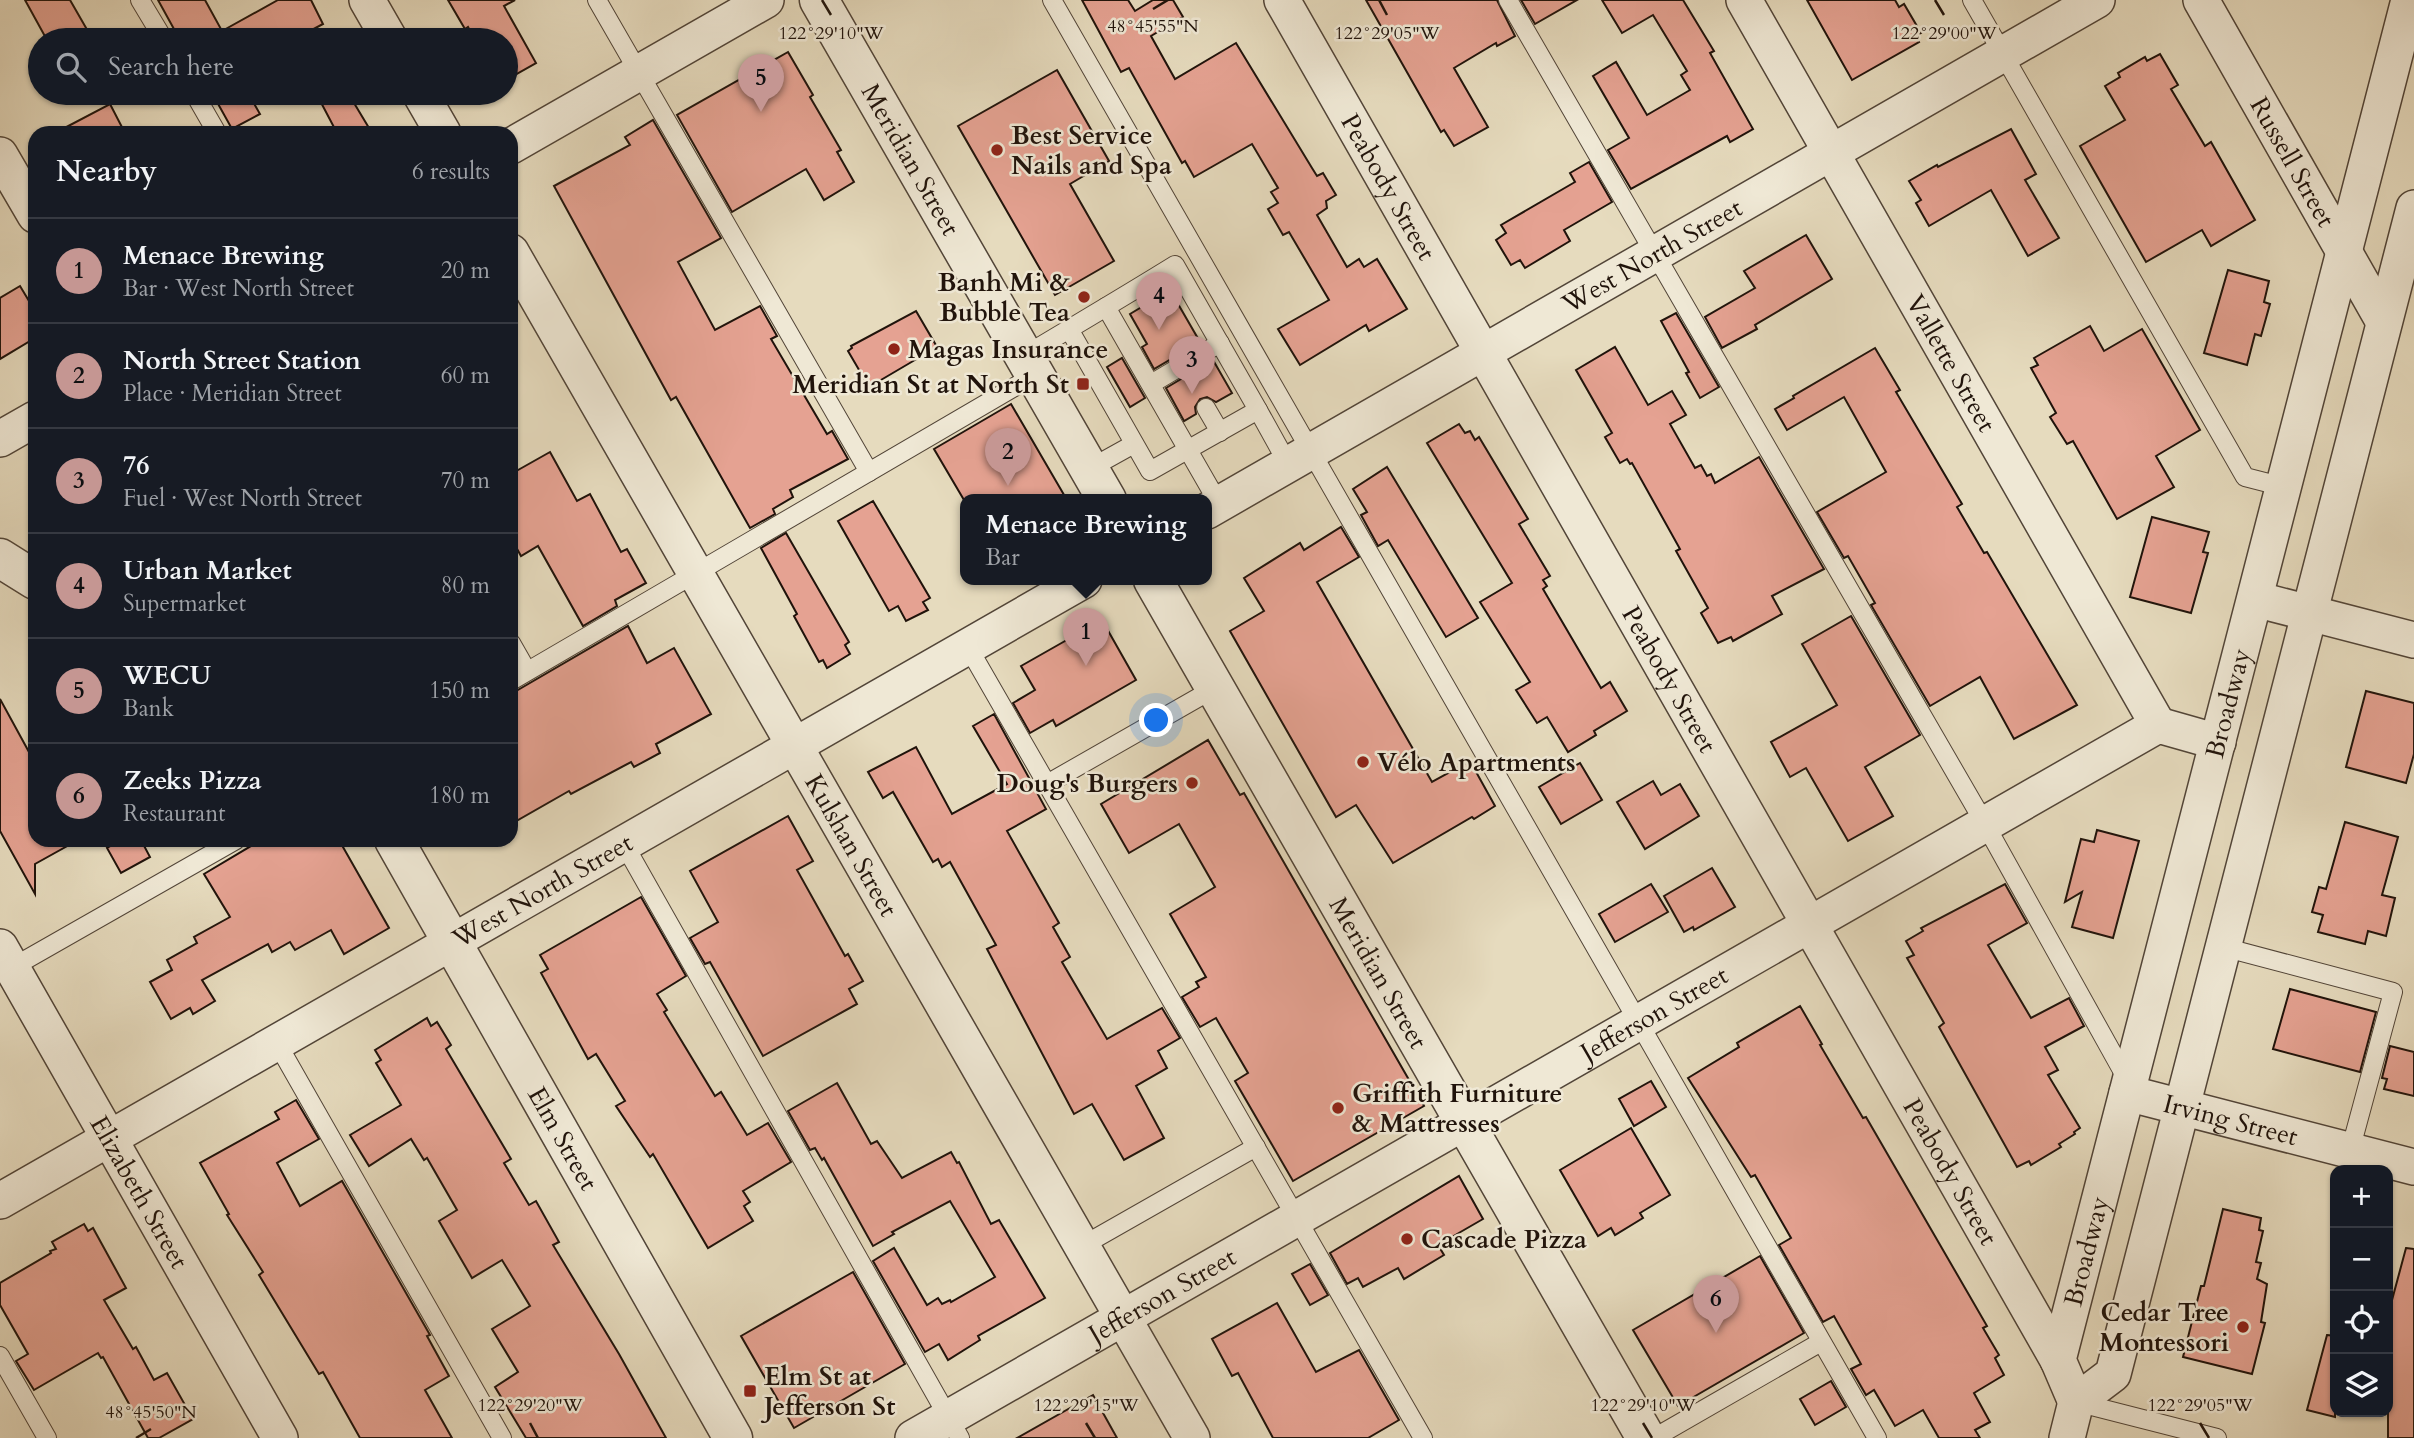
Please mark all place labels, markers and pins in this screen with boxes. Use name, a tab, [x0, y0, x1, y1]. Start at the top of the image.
pin: 5	[738, 54, 784, 112]
place label: Best Service Nails and Spa	[1011, 118, 1172, 183]
marker: Best Service Nails and Spa	[989, 142, 1005, 158]
place label: Banh Mi & Bubble Tea	[938, 265, 1070, 330]
pin: 4	[1136, 272, 1182, 330]
marker: Banh Mi & Bubble Tea	[1076, 289, 1092, 305]
place label: Magas Insurance	[908, 332, 1108, 367]
pin: 3	[1169, 336, 1215, 394]
marker: Magas Insurance	[886, 341, 902, 357]
place label: Meridian St at North St	[792, 367, 1069, 402]
marker: Meridian St at North St	[1075, 376, 1091, 392]
pin: 2	[985, 428, 1031, 486]
pin: 1	[1063, 608, 1109, 666]
place label: Vélo Apartments	[1377, 745, 1576, 780]
marker: Vélo Apartments	[1355, 754, 1371, 770]
place label: Doug's Burgers	[997, 766, 1178, 801]
marker: Doug's Burgers	[1184, 775, 1200, 791]
place label: Griffith Furniture & Mattresses	[1352, 1076, 1562, 1141]
marker: Griffith Furniture & Mattresses	[1330, 1100, 1346, 1116]
place label: Cascade Pizza	[1421, 1222, 1587, 1257]
marker: Cascade Pizza	[1399, 1231, 1415, 1247]
pin: 6	[1693, 1275, 1739, 1333]
place label: Cedar Tree Montessori	[2099, 1295, 2229, 1360]
marker: Cedar Tree Montessori	[2235, 1319, 2251, 1335]
place label: Elm St at Jefferson St	[760, 1359, 895, 1424]
marker: Elm St at Jefferson St	[742, 1383, 758, 1399]

